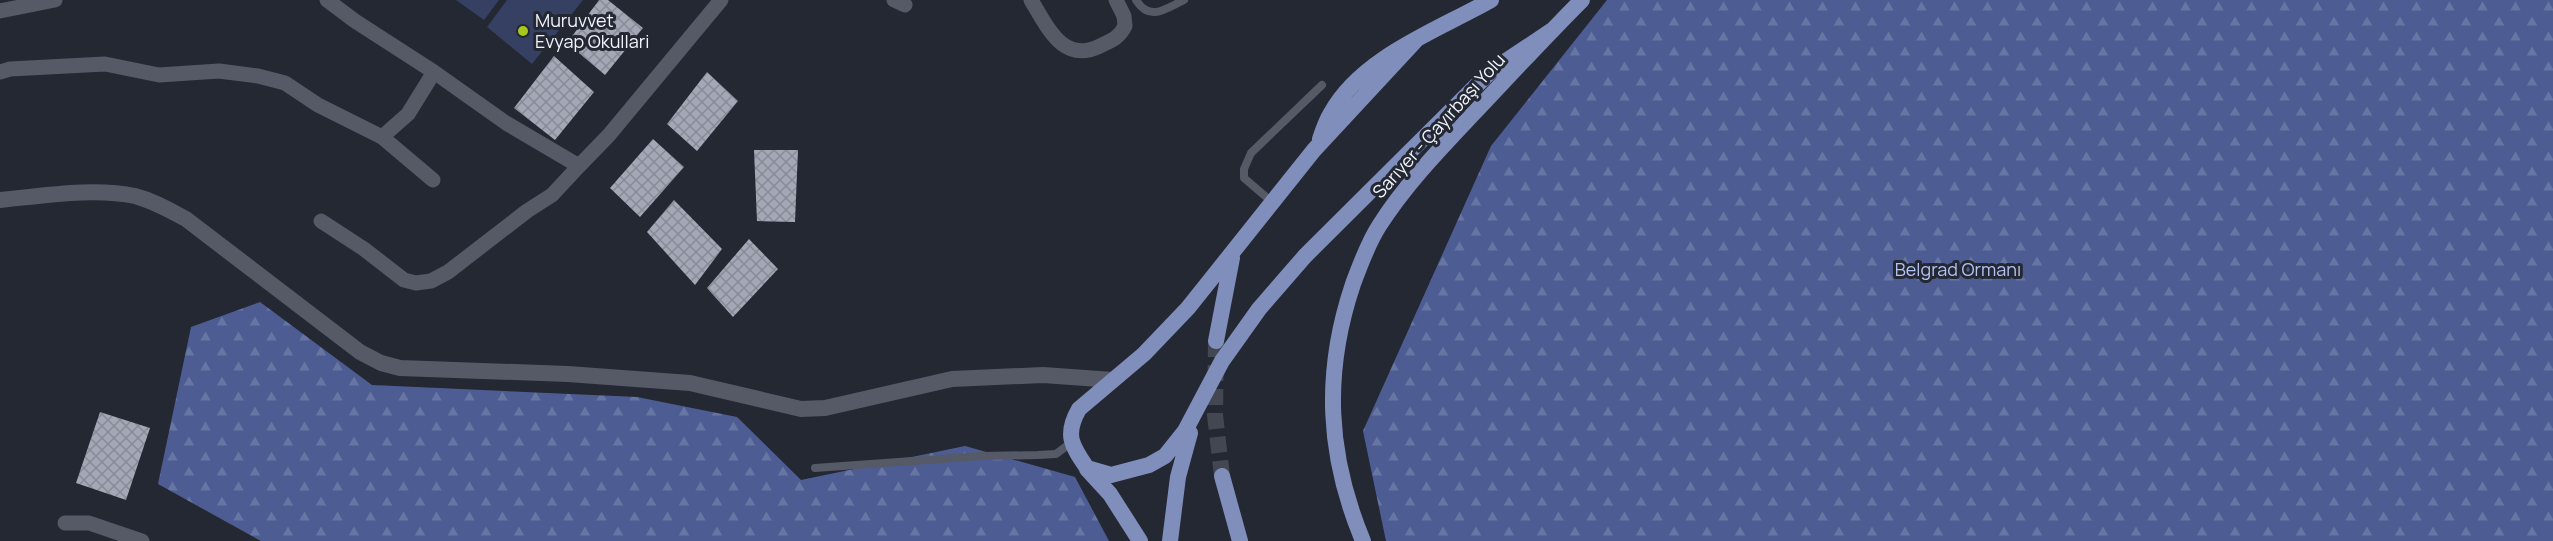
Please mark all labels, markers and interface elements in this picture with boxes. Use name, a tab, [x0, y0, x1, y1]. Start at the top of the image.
place label: Muruvvet Evyap Okullari	[535, 8, 649, 53]
marker: Muruvvet Evyap Okullari	[516, 24, 530, 38]
street label: Sarıyer - Çayırbaşı Yolu	[1367, 48, 1510, 203]
park label: Belgrad Ormanı	[1895, 257, 2021, 281]

